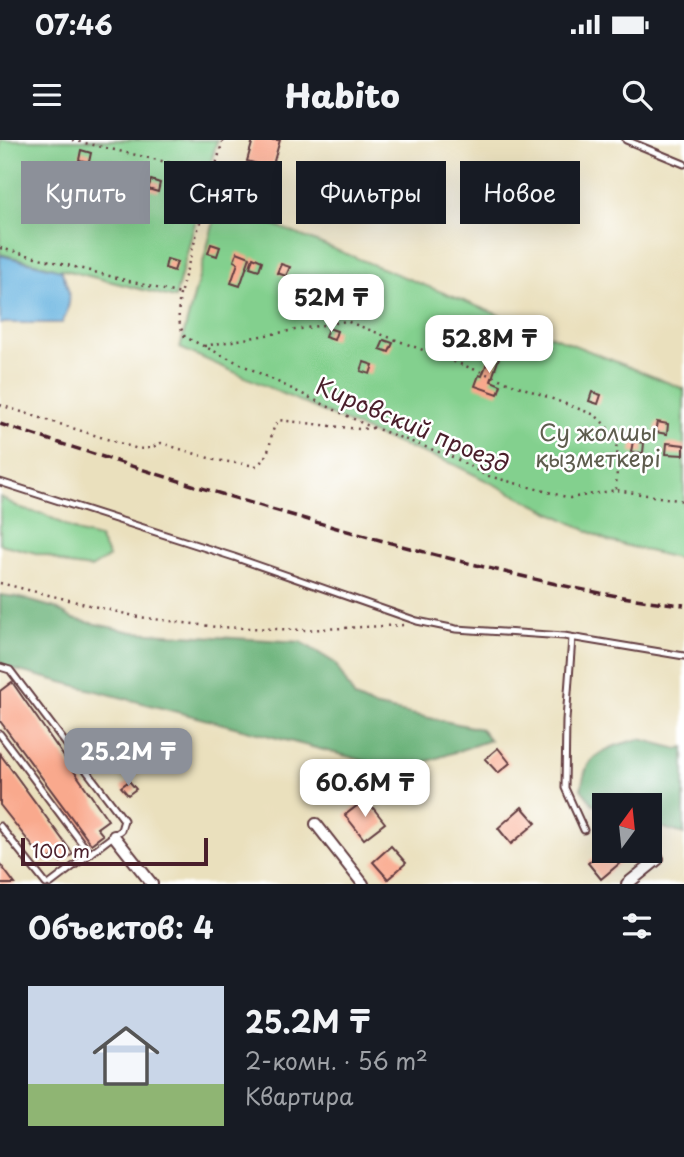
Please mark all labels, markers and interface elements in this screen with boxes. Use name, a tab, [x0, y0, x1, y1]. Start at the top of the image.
text: 07:46	[35, 5, 113, 44]
text: Habito	[284, 71, 400, 119]
icon: menu	[28, 76, 66, 114]
icon: search	[618, 76, 656, 114]
chip: Купить	[21, 161, 150, 224]
chip: Снять	[164, 161, 282, 224]
chip: Фильтры	[296, 161, 446, 224]
chip: Новое	[460, 161, 580, 224]
pin: 52M ₸	[282, 274, 380, 334]
text: 52M ₸	[294, 279, 368, 314]
pin: 52.8M ₸	[424, 316, 554, 375]
text: 52.8M ₸	[441, 320, 537, 355]
street label: Кировский проезд	[311, 367, 515, 481]
park label: Су жолшы қызметкері	[535, 414, 661, 475]
pin: 25.2M ₸	[63, 728, 193, 788]
text: 25.2M ₸	[80, 733, 176, 768]
pin: 60.6M ₸	[300, 760, 430, 819]
text: 60.6M ₸	[316, 764, 414, 799]
north arrow	[592, 793, 662, 863]
map controls	[592, 793, 662, 863]
scale bar	[21, 835, 208, 867]
text: 100 m	[32, 836, 90, 864]
text: Объектов: 4	[28, 904, 214, 949]
icon: filters	[618, 907, 656, 945]
text: 25.2M ₸	[245, 998, 370, 1043]
icon: home	[84, 1014, 168, 1098]
text: 2-комн. · 56 m²	[245, 1043, 428, 1078]
text: Квартира	[245, 1078, 353, 1113]

